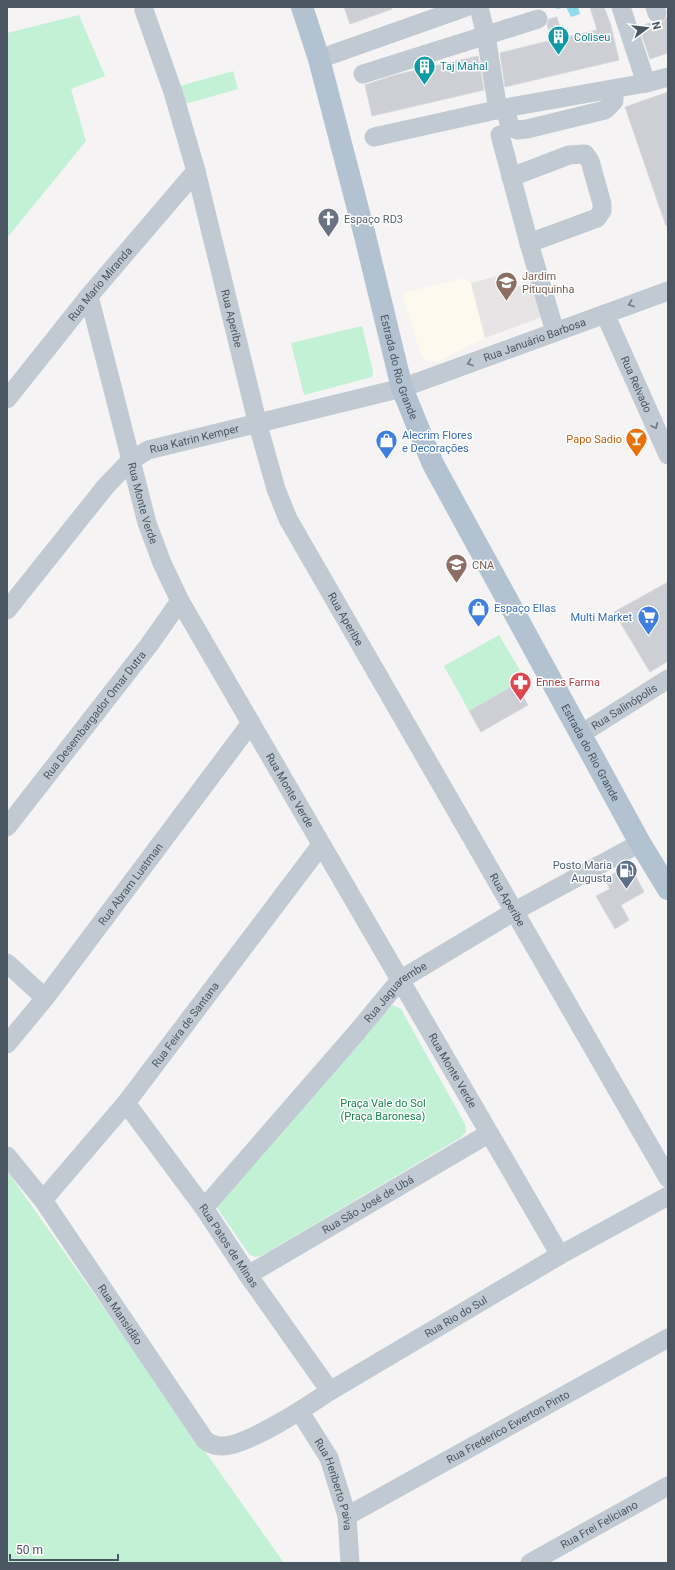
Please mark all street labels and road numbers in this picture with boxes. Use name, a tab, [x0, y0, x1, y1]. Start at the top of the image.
street label: Rua Mario Miranda	[65, 244, 135, 324]
street label: Rua Aperibe	[219, 288, 245, 349]
street label: Estrada do Rio Grande	[378, 313, 421, 422]
street label: Rua Januário Barbosa	[482, 315, 588, 364]
street label: Rua Relvado	[618, 354, 655, 415]
street label: Rua Katrin Kemper	[148, 422, 240, 456]
street label: Rua Monte Verde	[125, 461, 161, 546]
street label: Rua Aperibe	[325, 590, 366, 648]
street label: Rua Desembargador Omar Dutra	[40, 648, 148, 782]
street label: Rua Salinópolis	[589, 681, 660, 732]
street label: Estrada do Rio Grande	[559, 702, 623, 804]
street label: Rua Monte Verde	[263, 751, 317, 830]
street label: Rua Abram Lustman	[95, 840, 165, 928]
street label: Rua Aperibe	[487, 871, 528, 929]
street label: Rua Jaguarembe	[361, 959, 429, 1025]
street label: Rua Feira de Santana	[149, 979, 222, 1070]
street label: Rua Monte Verde	[426, 1031, 480, 1110]
street label: Rua São José de Ubá	[320, 1173, 416, 1236]
street label: Rua Patos de Minas	[197, 1201, 261, 1290]
street label: Rua Mansidão	[95, 1282, 145, 1347]
street label: Rua Rio do Sul	[422, 1293, 489, 1340]
street label: Rua Frederico Ewerton Pinto	[444, 1387, 572, 1466]
street label: Rua Heriberto Paiva	[312, 1436, 354, 1531]
street label: Rua Frei Feliciano	[558, 1498, 640, 1551]

